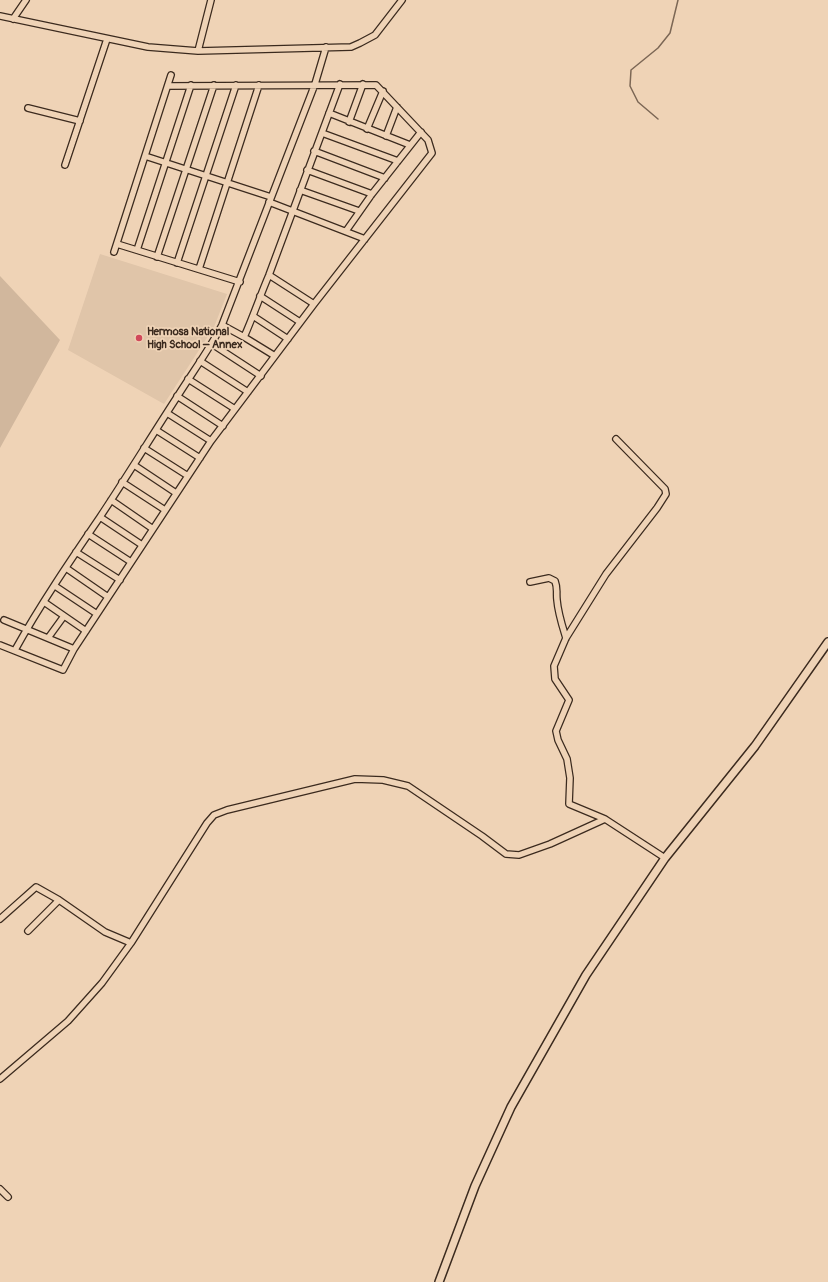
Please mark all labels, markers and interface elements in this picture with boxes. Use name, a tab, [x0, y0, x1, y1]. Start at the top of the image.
place label: Hermosa National High School – Annex	[147, 325, 242, 351]
marker: Hermosa National High School – Annex	[134, 333, 144, 343]

